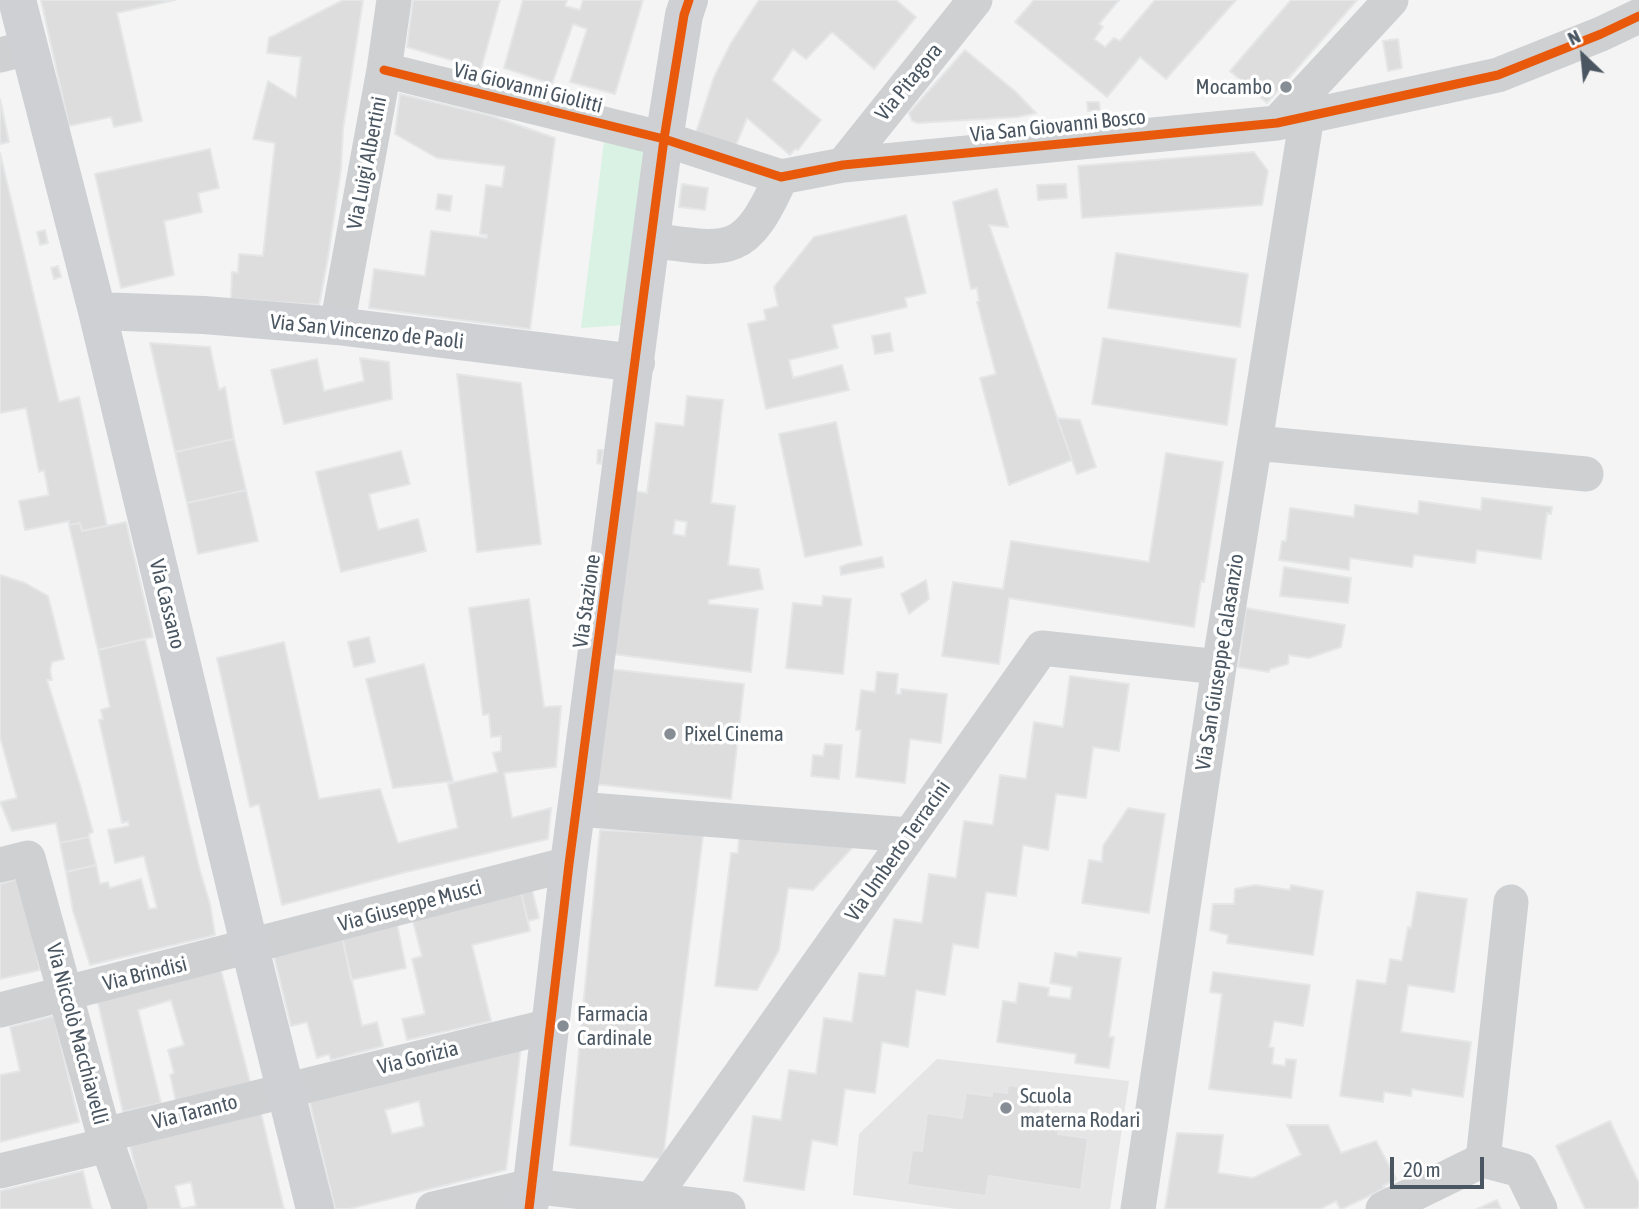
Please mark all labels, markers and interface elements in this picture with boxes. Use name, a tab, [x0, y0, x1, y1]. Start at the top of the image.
north arrow	[1548, 21, 1618, 91]
text: N	[1564, 25, 1584, 49]
street label: Via Pitagora	[870, 38, 948, 126]
street label: Via Giovanni Giolitti	[451, 57, 605, 119]
place label: Mocambo	[1196, 74, 1272, 100]
marker: Mocambo	[1278, 79, 1294, 95]
street label: Via Luigi Albertini	[342, 94, 392, 232]
street label: Via San Giovanni Bosco	[969, 104, 1147, 148]
street label: Via San Vincenzo de Paoli	[269, 309, 465, 355]
street label: Via San Giuseppe Calasanzio	[1190, 552, 1250, 772]
street label: Via Stazione	[568, 553, 606, 649]
street label: Via Cassano	[144, 557, 190, 651]
place label: Pixel Cinema	[684, 721, 784, 747]
marker: Pixel Cinema	[662, 726, 678, 742]
street label: Via Umberto Terracini	[840, 776, 956, 926]
street label: Via Giuseppe Musci	[336, 875, 484, 937]
street label: Via Niccolò Macchiavelli	[41, 941, 113, 1127]
street label: Via Brindisi	[100, 951, 190, 997]
place label: Farmacia Cardinale	[577, 1001, 652, 1051]
marker: Farmacia Cardinale	[555, 1018, 571, 1034]
street label: Via Gorizia	[375, 1036, 461, 1080]
place label: Scuola materna Rodari	[1020, 1083, 1140, 1133]
street label: Via Taranto	[150, 1089, 240, 1135]
marker: Scuola materna Rodari	[998, 1100, 1014, 1116]
scale bar	[1394, 1142, 1488, 1186]
text: 20 m	[1403, 1157, 1441, 1181]

